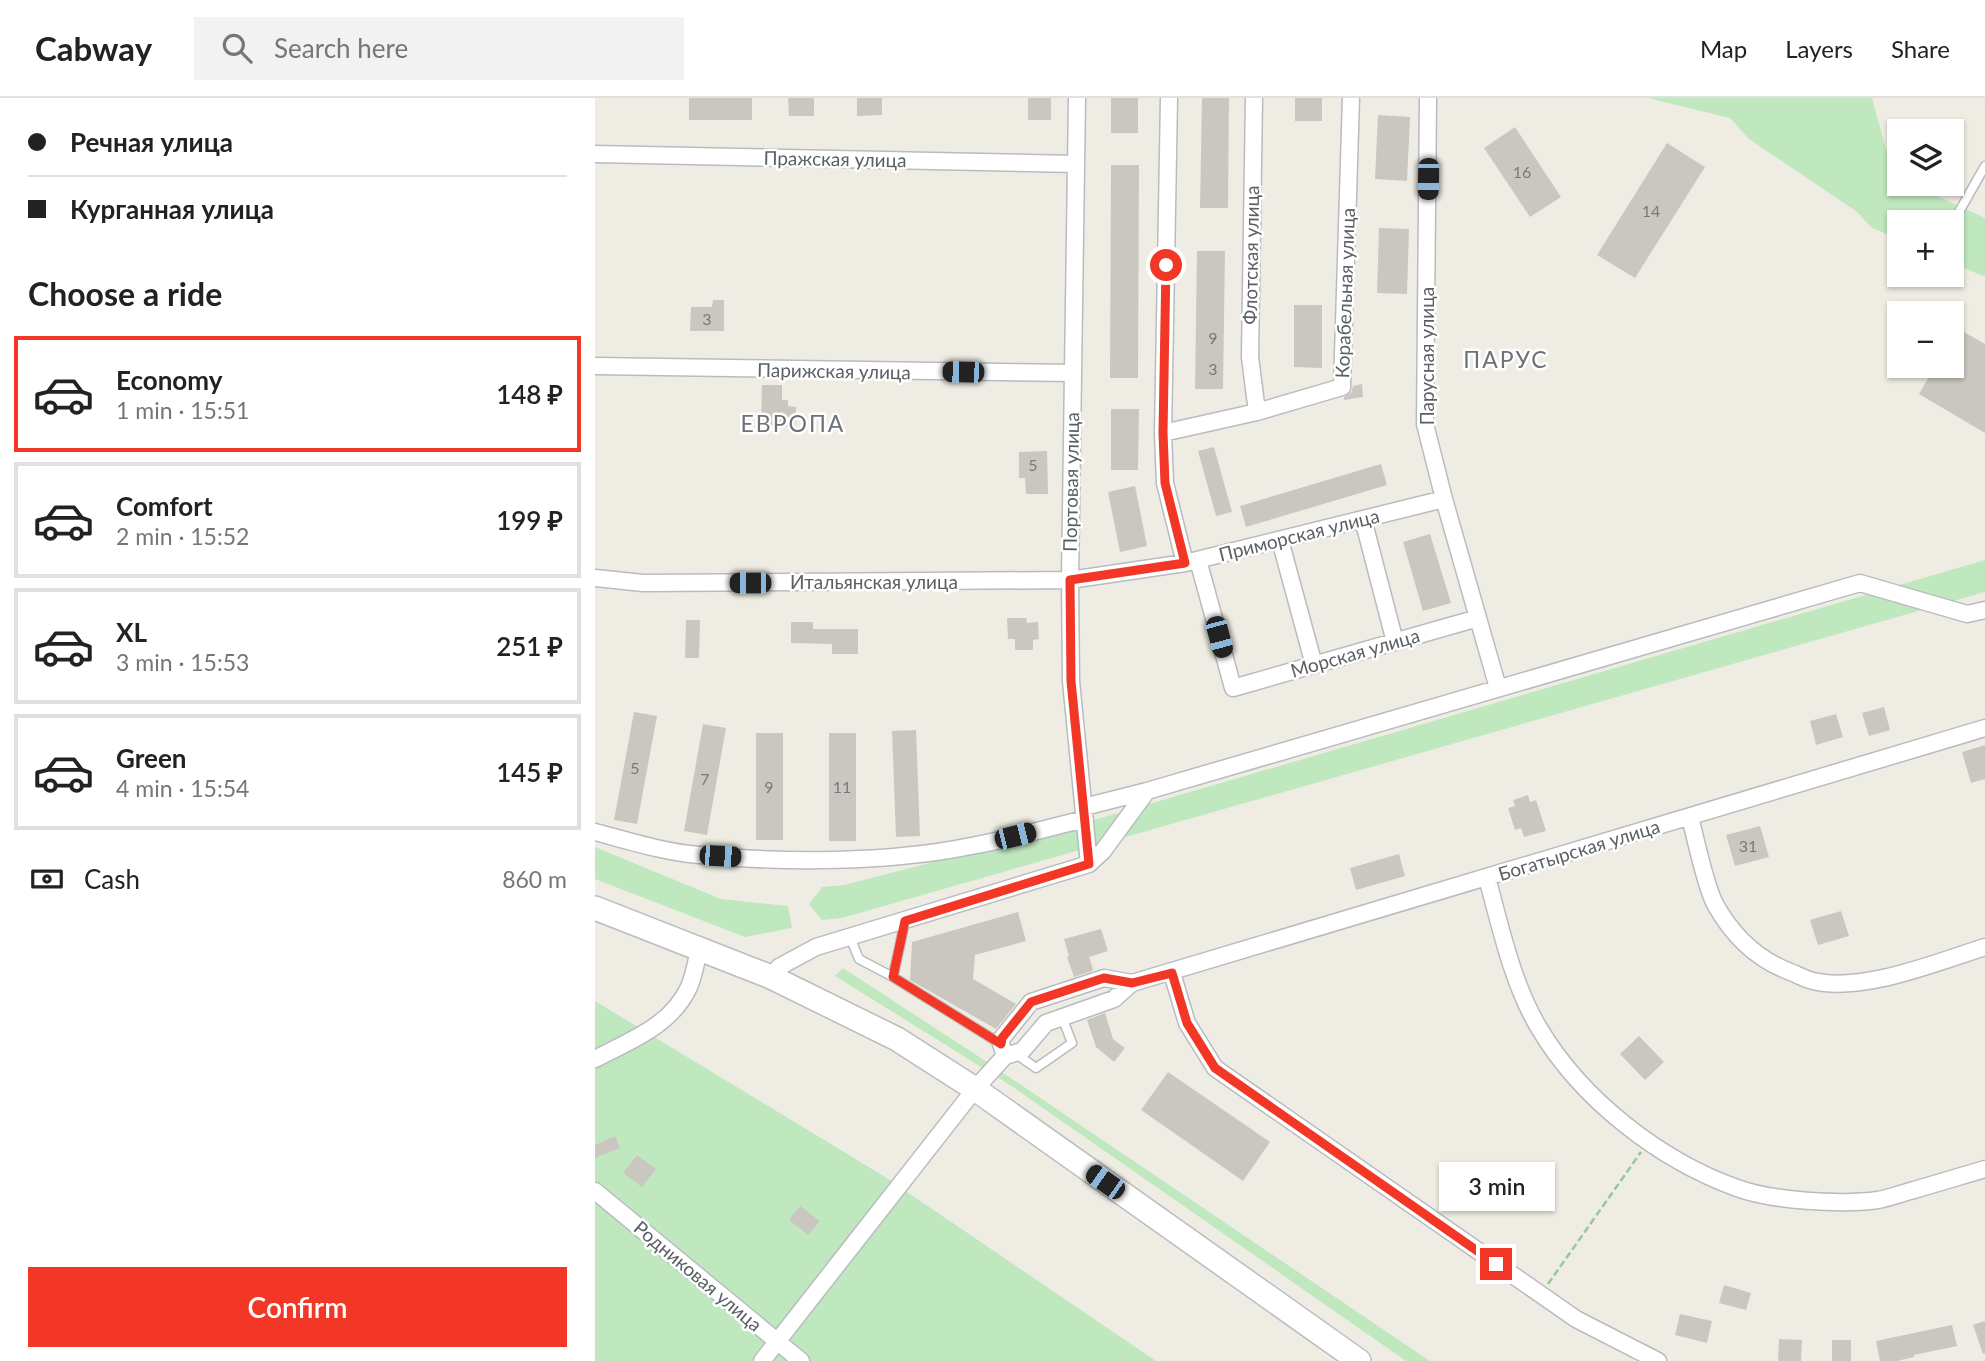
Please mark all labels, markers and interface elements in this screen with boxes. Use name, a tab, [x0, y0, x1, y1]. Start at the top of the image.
search box	[194, 17, 684, 80]
text: Cabway	[35, 28, 152, 68]
icon: search	[218, 29, 256, 67]
text: Search here	[274, 32, 408, 64]
text: Map	[1700, 34, 1747, 63]
text: Layers	[1785, 34, 1853, 63]
text: Share	[1891, 34, 1950, 63]
map controls	[1887, 119, 1964, 378]
button: layers	[1887, 119, 1964, 196]
text: Речная улица	[70, 126, 233, 158]
street label: Пражская улица	[763, 146, 907, 171]
car	[1418, 158, 1439, 200]
house number: 16	[1513, 162, 1531, 181]
street label: Флотская улица	[1238, 185, 1263, 325]
text: Курганная улица	[70, 193, 274, 225]
house number: 14	[1642, 201, 1660, 220]
street label: Корабельная улица	[1330, 207, 1359, 379]
button: +	[1887, 210, 1964, 287]
route start	[1150, 249, 1182, 281]
text: Choose a ride	[28, 274, 222, 313]
street label: Парусная улица	[1415, 287, 1438, 425]
button: −	[1887, 301, 1964, 378]
house number: 3	[702, 309, 712, 328]
house number: 9	[1208, 328, 1218, 347]
district label: ПАРУС	[1463, 345, 1549, 373]
street label: Парижская улица	[757, 358, 911, 383]
house number: 3	[1208, 359, 1218, 378]
car	[942, 361, 985, 383]
icon: car	[32, 363, 95, 426]
text: Economy	[116, 364, 222, 396]
text: 148 ₽	[496, 378, 563, 410]
text: 1 min · 15:51	[116, 396, 249, 424]
district label: ЕВРОПА	[741, 409, 845, 437]
street label: Портовая улица	[1058, 412, 1083, 552]
house number: 5	[1028, 455, 1038, 474]
icon: car	[32, 489, 95, 552]
text: Comfort	[116, 490, 213, 522]
street label: Приморская улица	[1216, 503, 1382, 566]
text: 199 ₽	[496, 504, 563, 536]
text: 2 min · 15:52	[116, 522, 249, 550]
street label: Итальянская улица	[790, 570, 958, 593]
car	[730, 573, 772, 594]
car	[1204, 614, 1235, 660]
icon: car	[32, 615, 95, 678]
text: XL	[116, 616, 147, 648]
street label: Морская улица	[1288, 623, 1422, 682]
text: 251 ₽	[496, 630, 563, 662]
text: 3 min · 15:53	[116, 648, 249, 676]
icon: car	[32, 741, 95, 804]
text: Green	[116, 742, 186, 774]
text: 145 ₽	[496, 756, 563, 788]
house number: 5	[630, 758, 640, 777]
house number: 7	[700, 769, 710, 788]
text: 4 min · 15:54	[116, 774, 249, 802]
house number: 9	[764, 777, 774, 796]
house number: 11	[833, 777, 851, 796]
street label: Богатырская улица	[1495, 814, 1662, 885]
car	[993, 821, 1038, 851]
house number: 31	[1739, 836, 1757, 855]
car	[699, 844, 742, 868]
icon: cash	[28, 860, 66, 898]
text: Cash	[84, 863, 140, 895]
text: 860 m	[502, 865, 567, 893]
car	[1082, 1161, 1129, 1203]
callout: 3 min	[1438, 1162, 1554, 1212]
text: 3 min	[1469, 1172, 1525, 1200]
street label: Родниковая улица	[630, 1215, 767, 1336]
route end	[1480, 1248, 1512, 1280]
button: Confirm	[28, 1267, 567, 1347]

